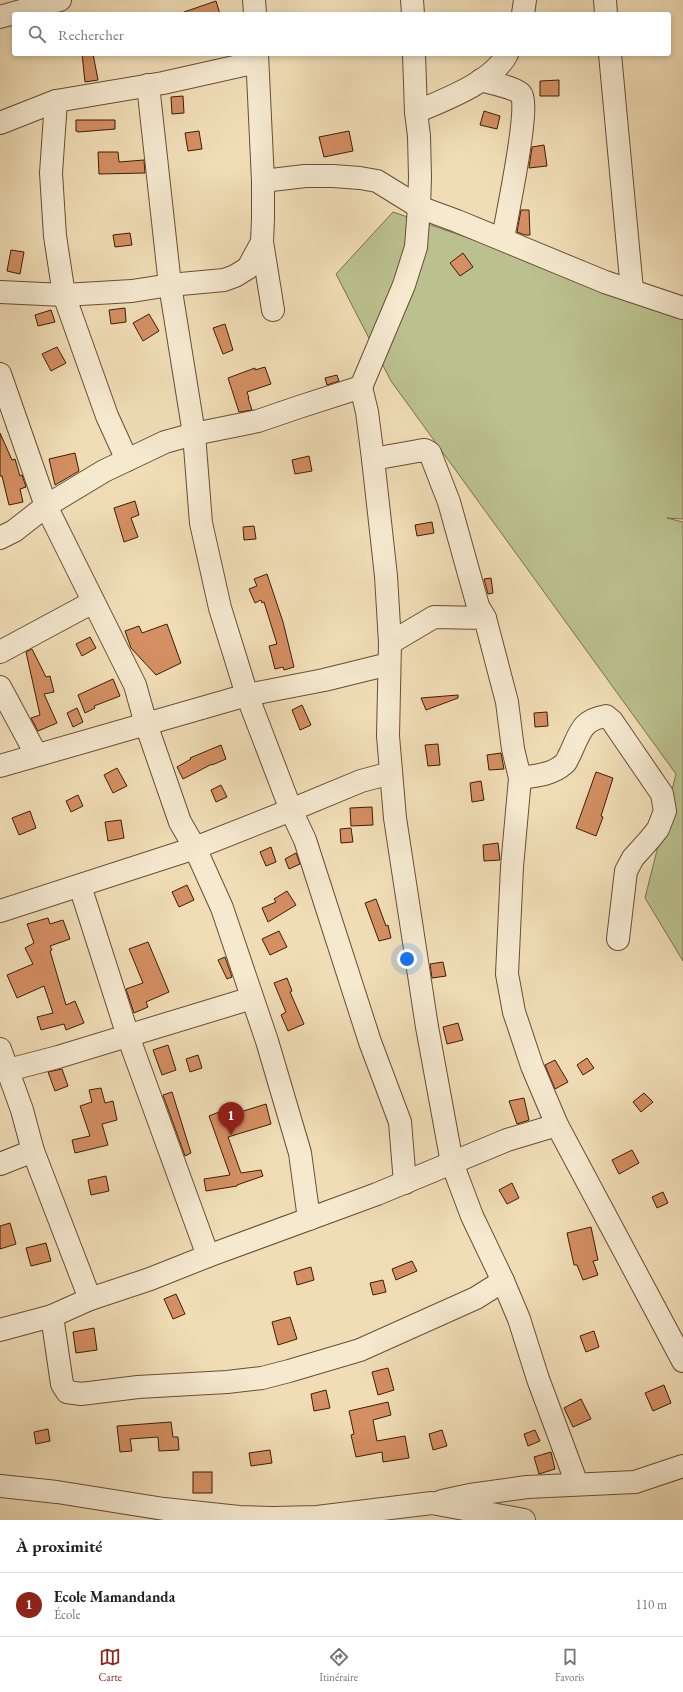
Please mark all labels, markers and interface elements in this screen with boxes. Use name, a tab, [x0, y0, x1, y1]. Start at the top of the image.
search box	[12, 12, 671, 56]
icon: search	[26, 23, 48, 45]
text: Rechercher	[58, 25, 124, 44]
your location	[397, 949, 417, 969]
pin: 1	[218, 1102, 244, 1135]
text: À proximité	[16, 1535, 102, 1557]
text: Ecole Mamandanda	[54, 1587, 175, 1606]
text: 1	[26, 1596, 32, 1613]
text: 110 m	[636, 1596, 667, 1613]
text: École	[54, 1606, 80, 1623]
tab: Carte	[99, 1646, 122, 1684]
tab: Itinéraire	[319, 1646, 358, 1684]
tab: Favoris	[555, 1646, 584, 1684]

